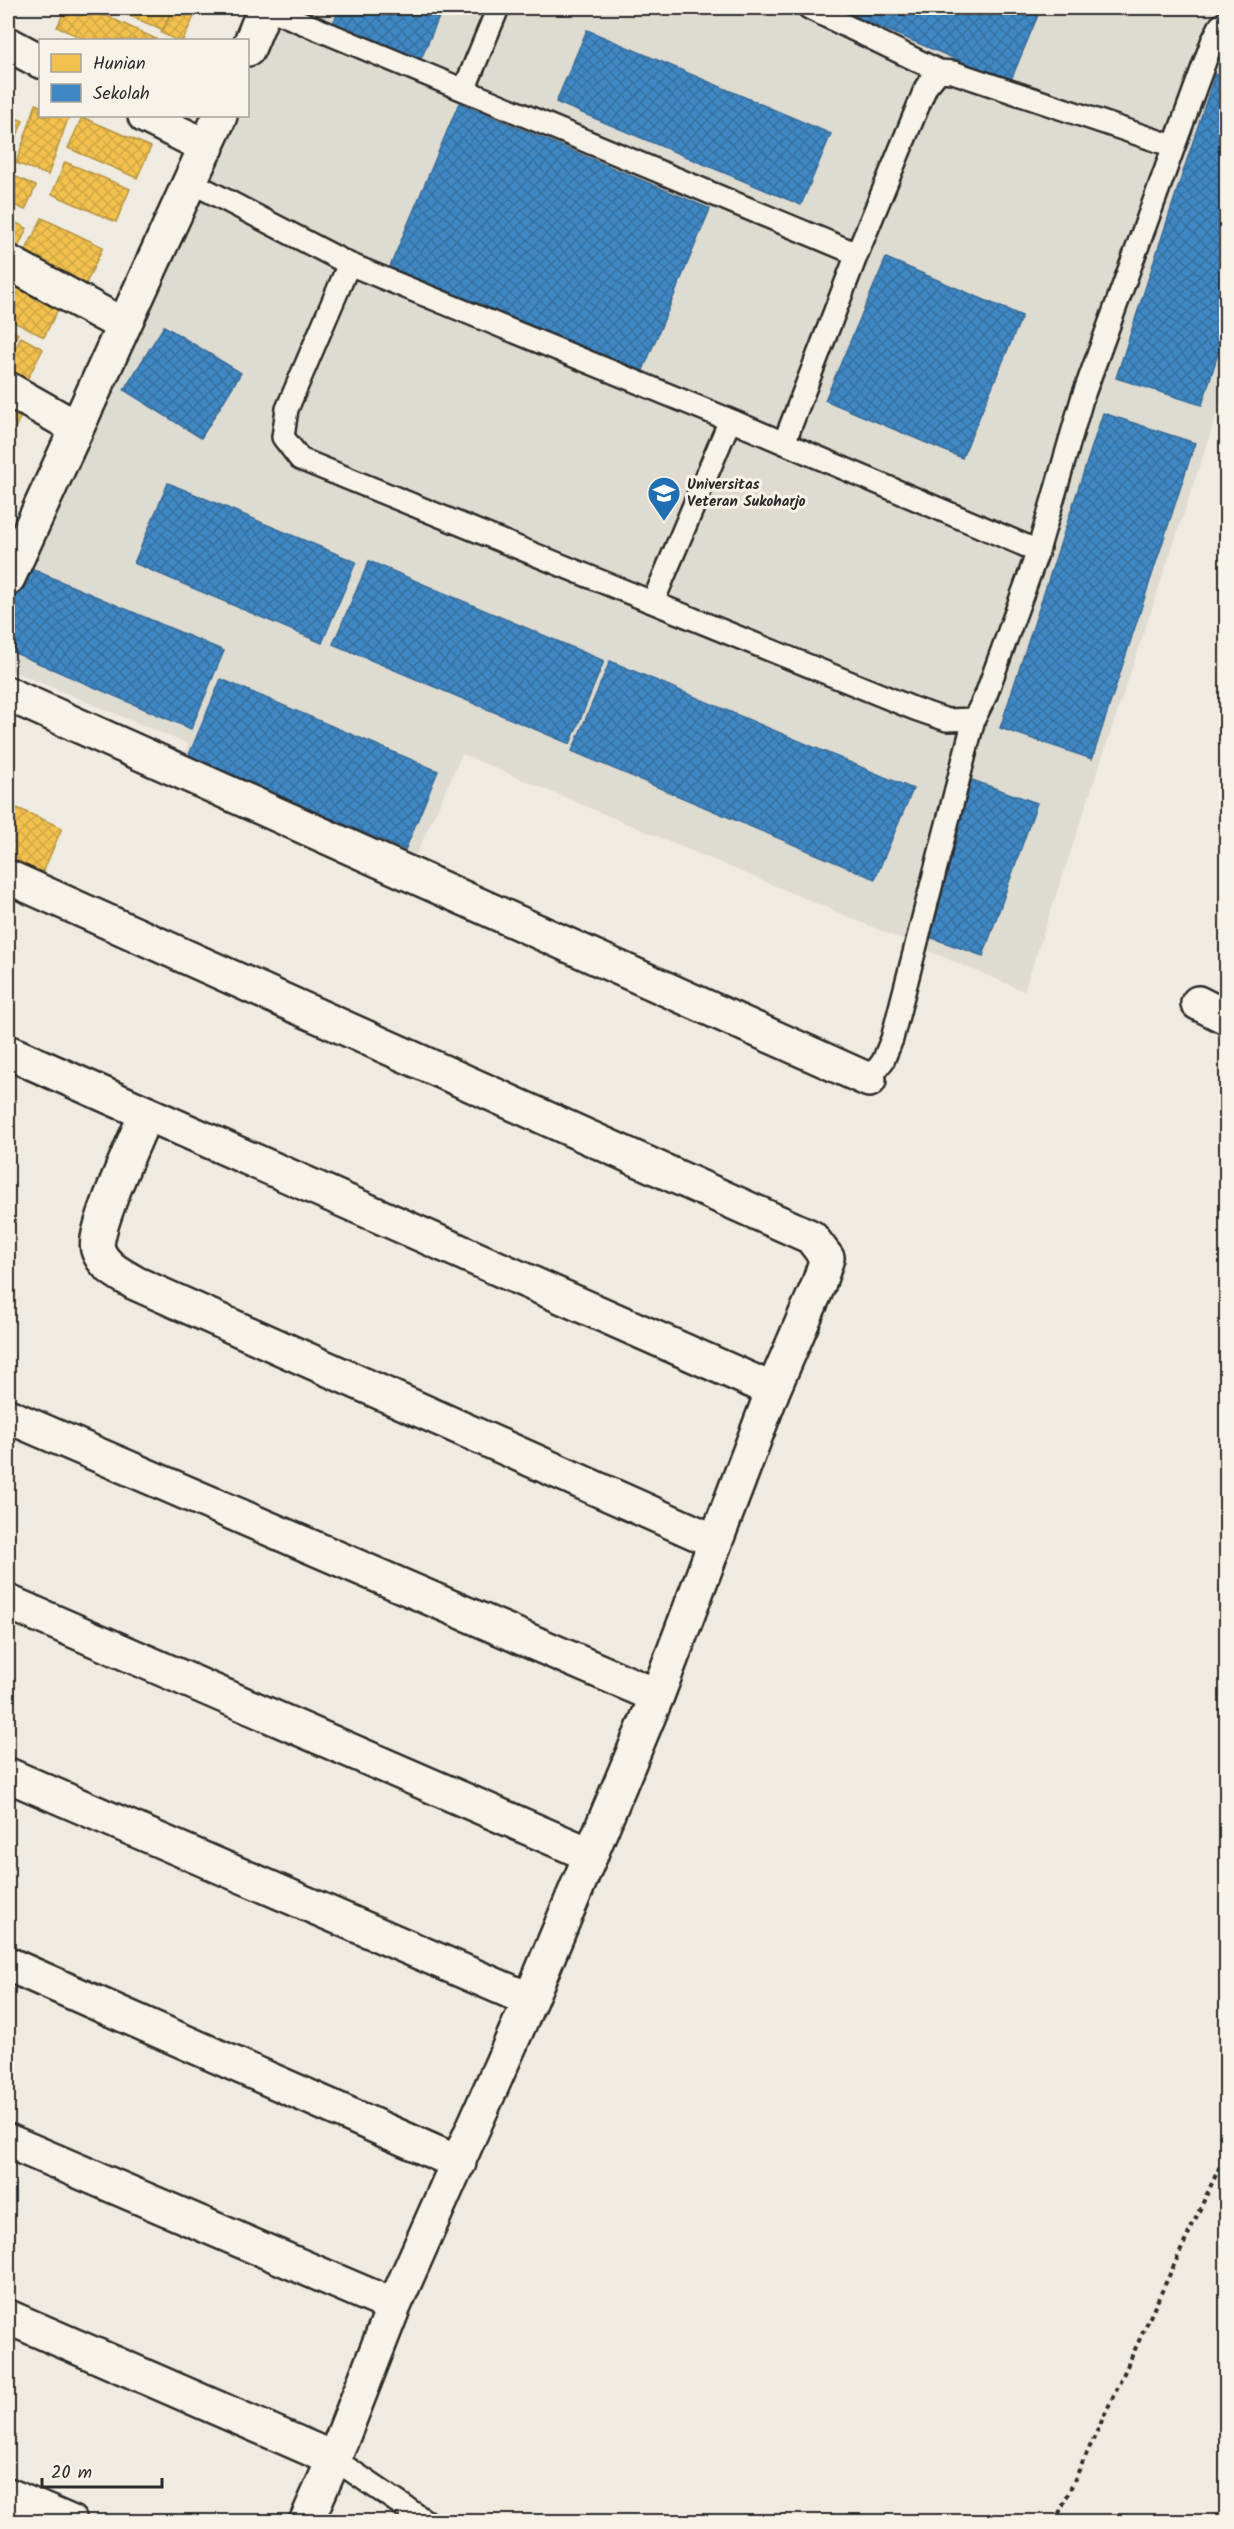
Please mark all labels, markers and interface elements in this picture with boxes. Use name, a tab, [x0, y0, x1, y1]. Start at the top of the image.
legend	[39, 39, 249, 117]
text: Hunian	[93, 50, 146, 79]
text: Sekolah	[93, 80, 150, 109]
place label: Universitas Veteran Sukoharjo	[687, 473, 806, 514]
school or university icon: Universitas Veteran Sukoharjo	[646, 475, 682, 522]
scale bar	[42, 2451, 162, 2489]
text: 20 m	[51, 2459, 92, 2488]

